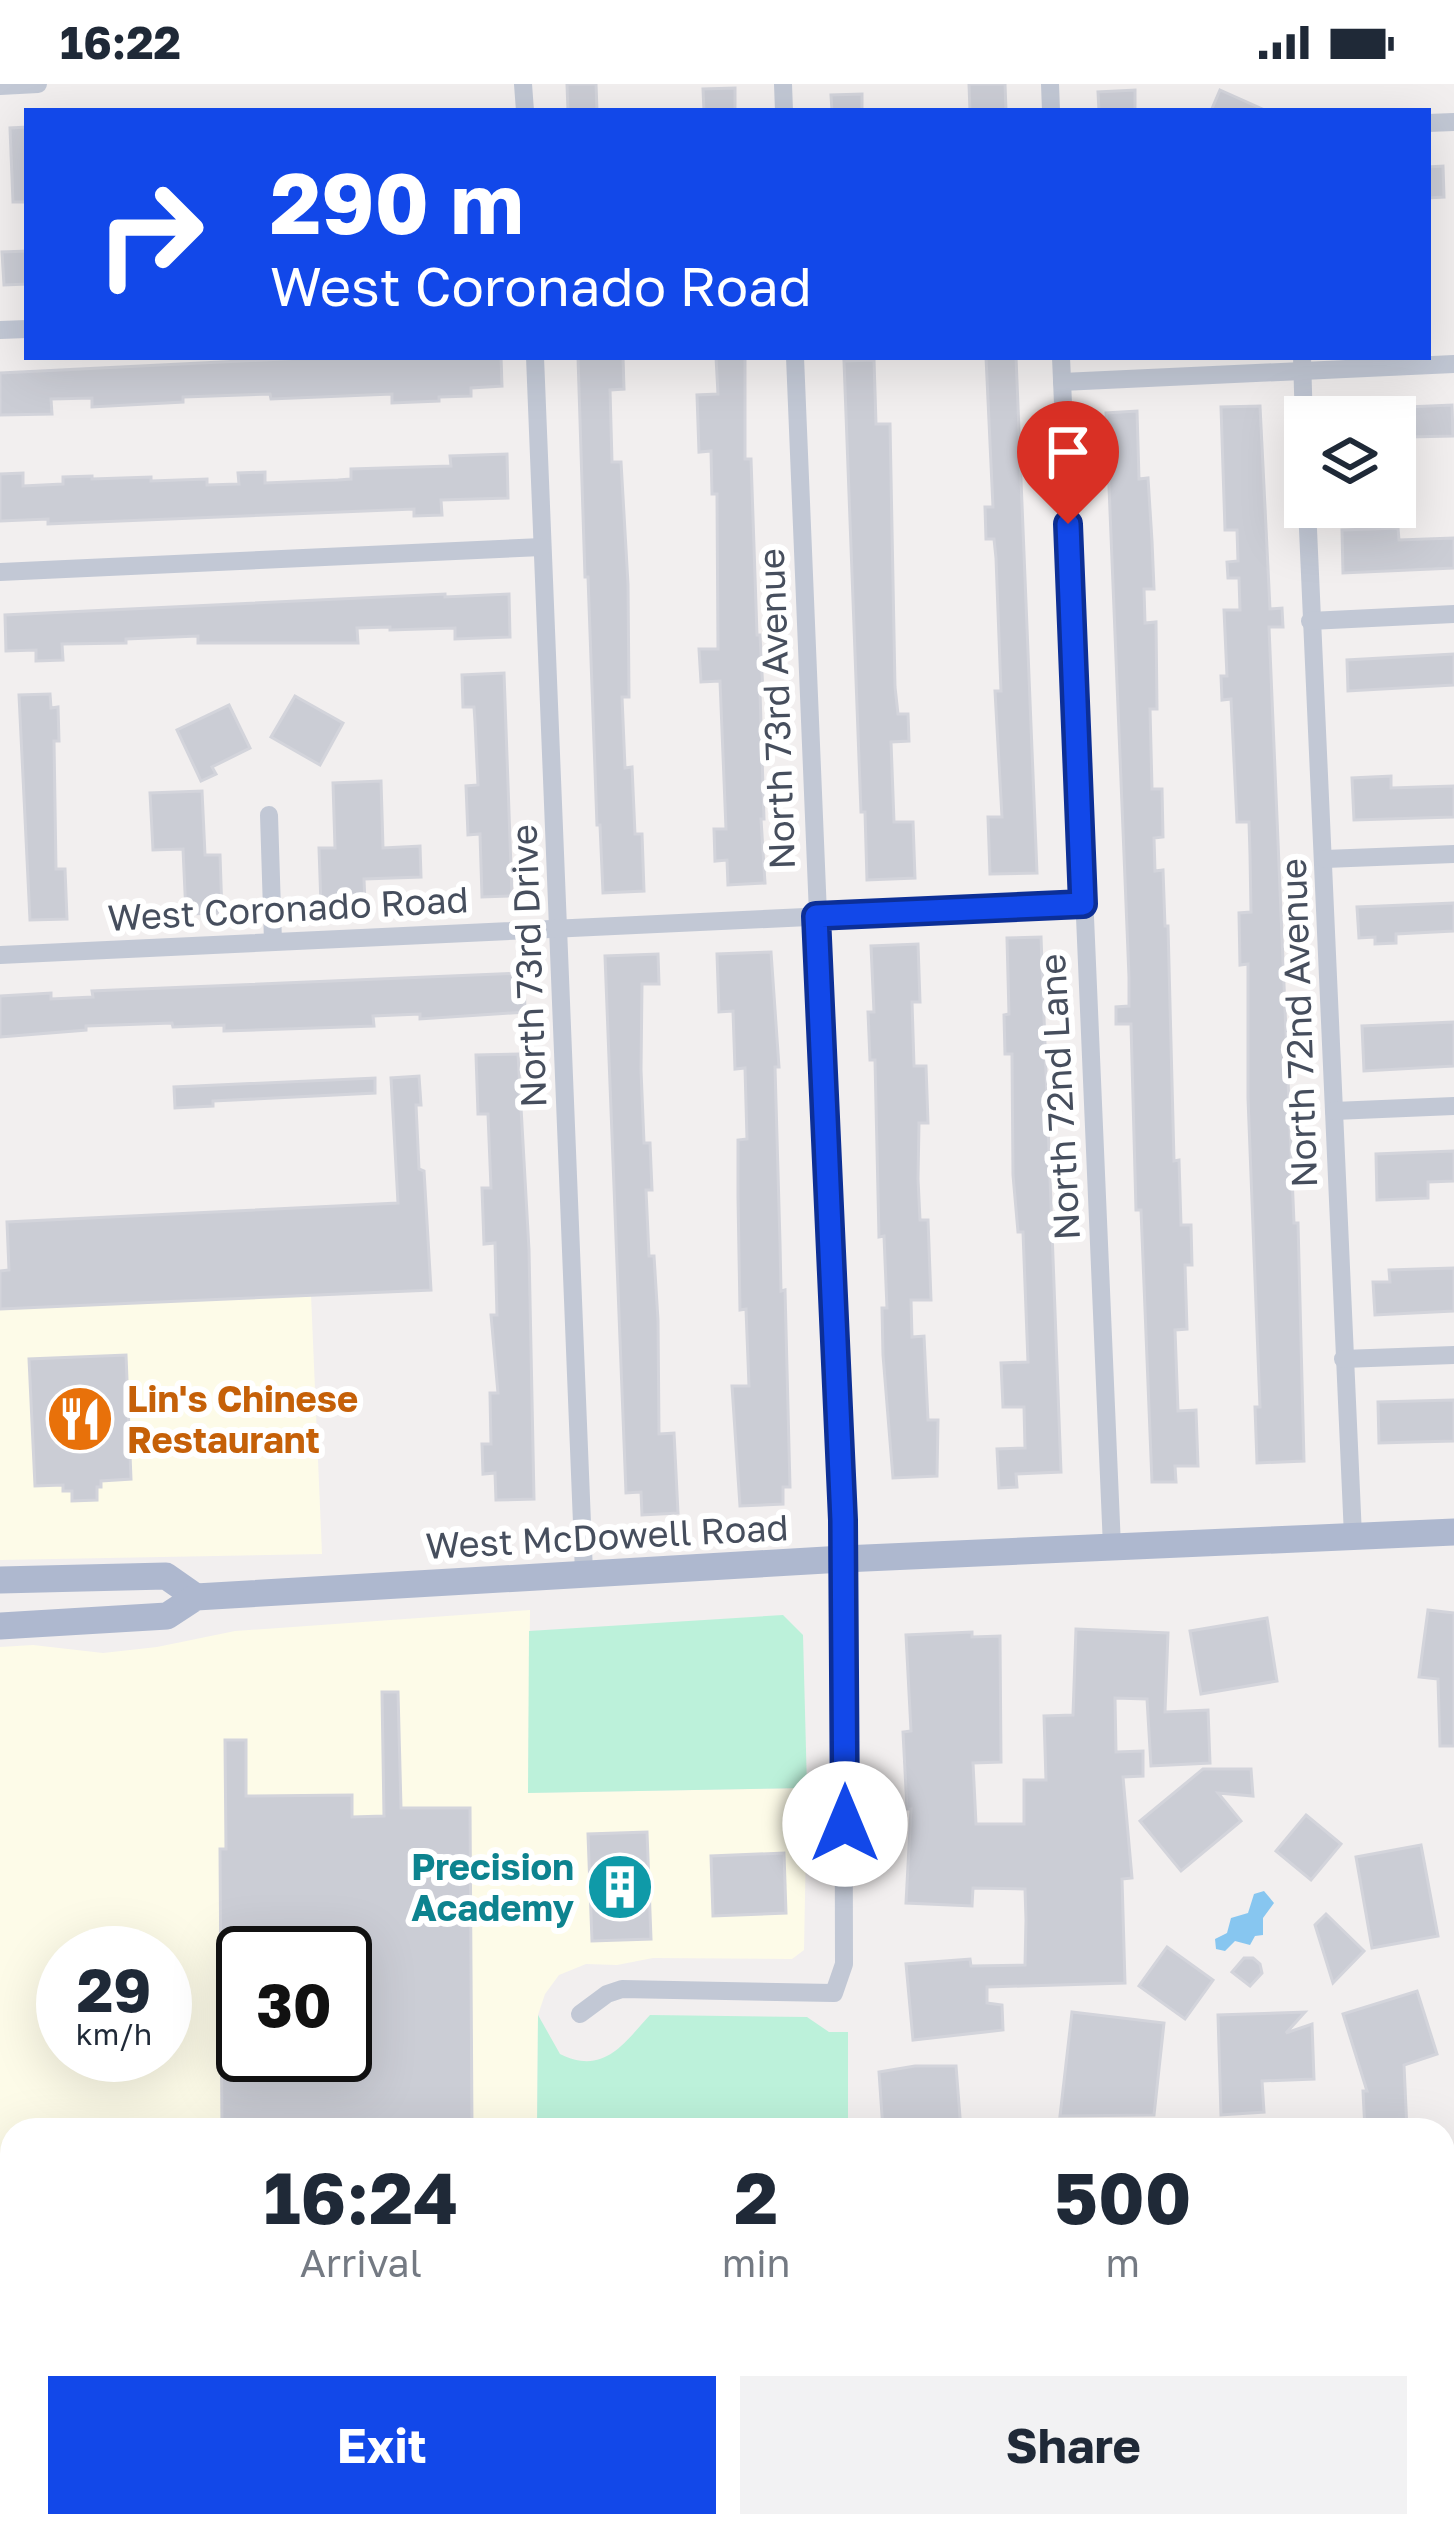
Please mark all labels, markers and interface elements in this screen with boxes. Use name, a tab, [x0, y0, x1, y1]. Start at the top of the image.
text: 16:22	[60, 15, 181, 69]
text: 290 m	[270, 152, 524, 252]
icon: right	[72, 156, 228, 312]
text: West Coronado Road	[270, 253, 812, 318]
map controls	[1284, 396, 1416, 528]
button: layers	[1284, 396, 1416, 528]
pin	[1017, 401, 1119, 524]
icon: arrive	[1035, 419, 1101, 485]
street label: North 73rd Avenue	[749, 548, 803, 870]
street label: North 73rd Drive	[502, 824, 554, 1108]
street label: North 72nd Avenue	[1271, 858, 1325, 1188]
street label: West Coronado Road	[106, 877, 470, 939]
street label: North 72nd Lane	[1030, 953, 1088, 1241]
place label: Lin's Chinese Restaurant	[127, 1377, 358, 1461]
restaurant icon: Lin's Chinese Restaurant	[45, 1384, 115, 1454]
street label: West McDowell Road	[424, 1505, 790, 1567]
position arrow	[782, 1761, 908, 1887]
place label: Precision Academy	[411, 1845, 574, 1929]
building icon: Precision Academy	[585, 1852, 655, 1922]
speed limit sign: 30	[216, 1926, 372, 2082]
text: 29	[77, 1953, 151, 2025]
text: km/h	[76, 2016, 152, 2052]
text: 16:24	[263, 2153, 458, 2240]
text: 2	[734, 2153, 778, 2240]
text: 500	[1054, 2153, 1192, 2240]
text: Arrival	[300, 2239, 422, 2286]
text: min	[722, 2239, 791, 2286]
text: m	[1106, 2239, 1140, 2286]
button: Exit	[48, 2376, 716, 2514]
button: Share	[740, 2376, 1407, 2514]

